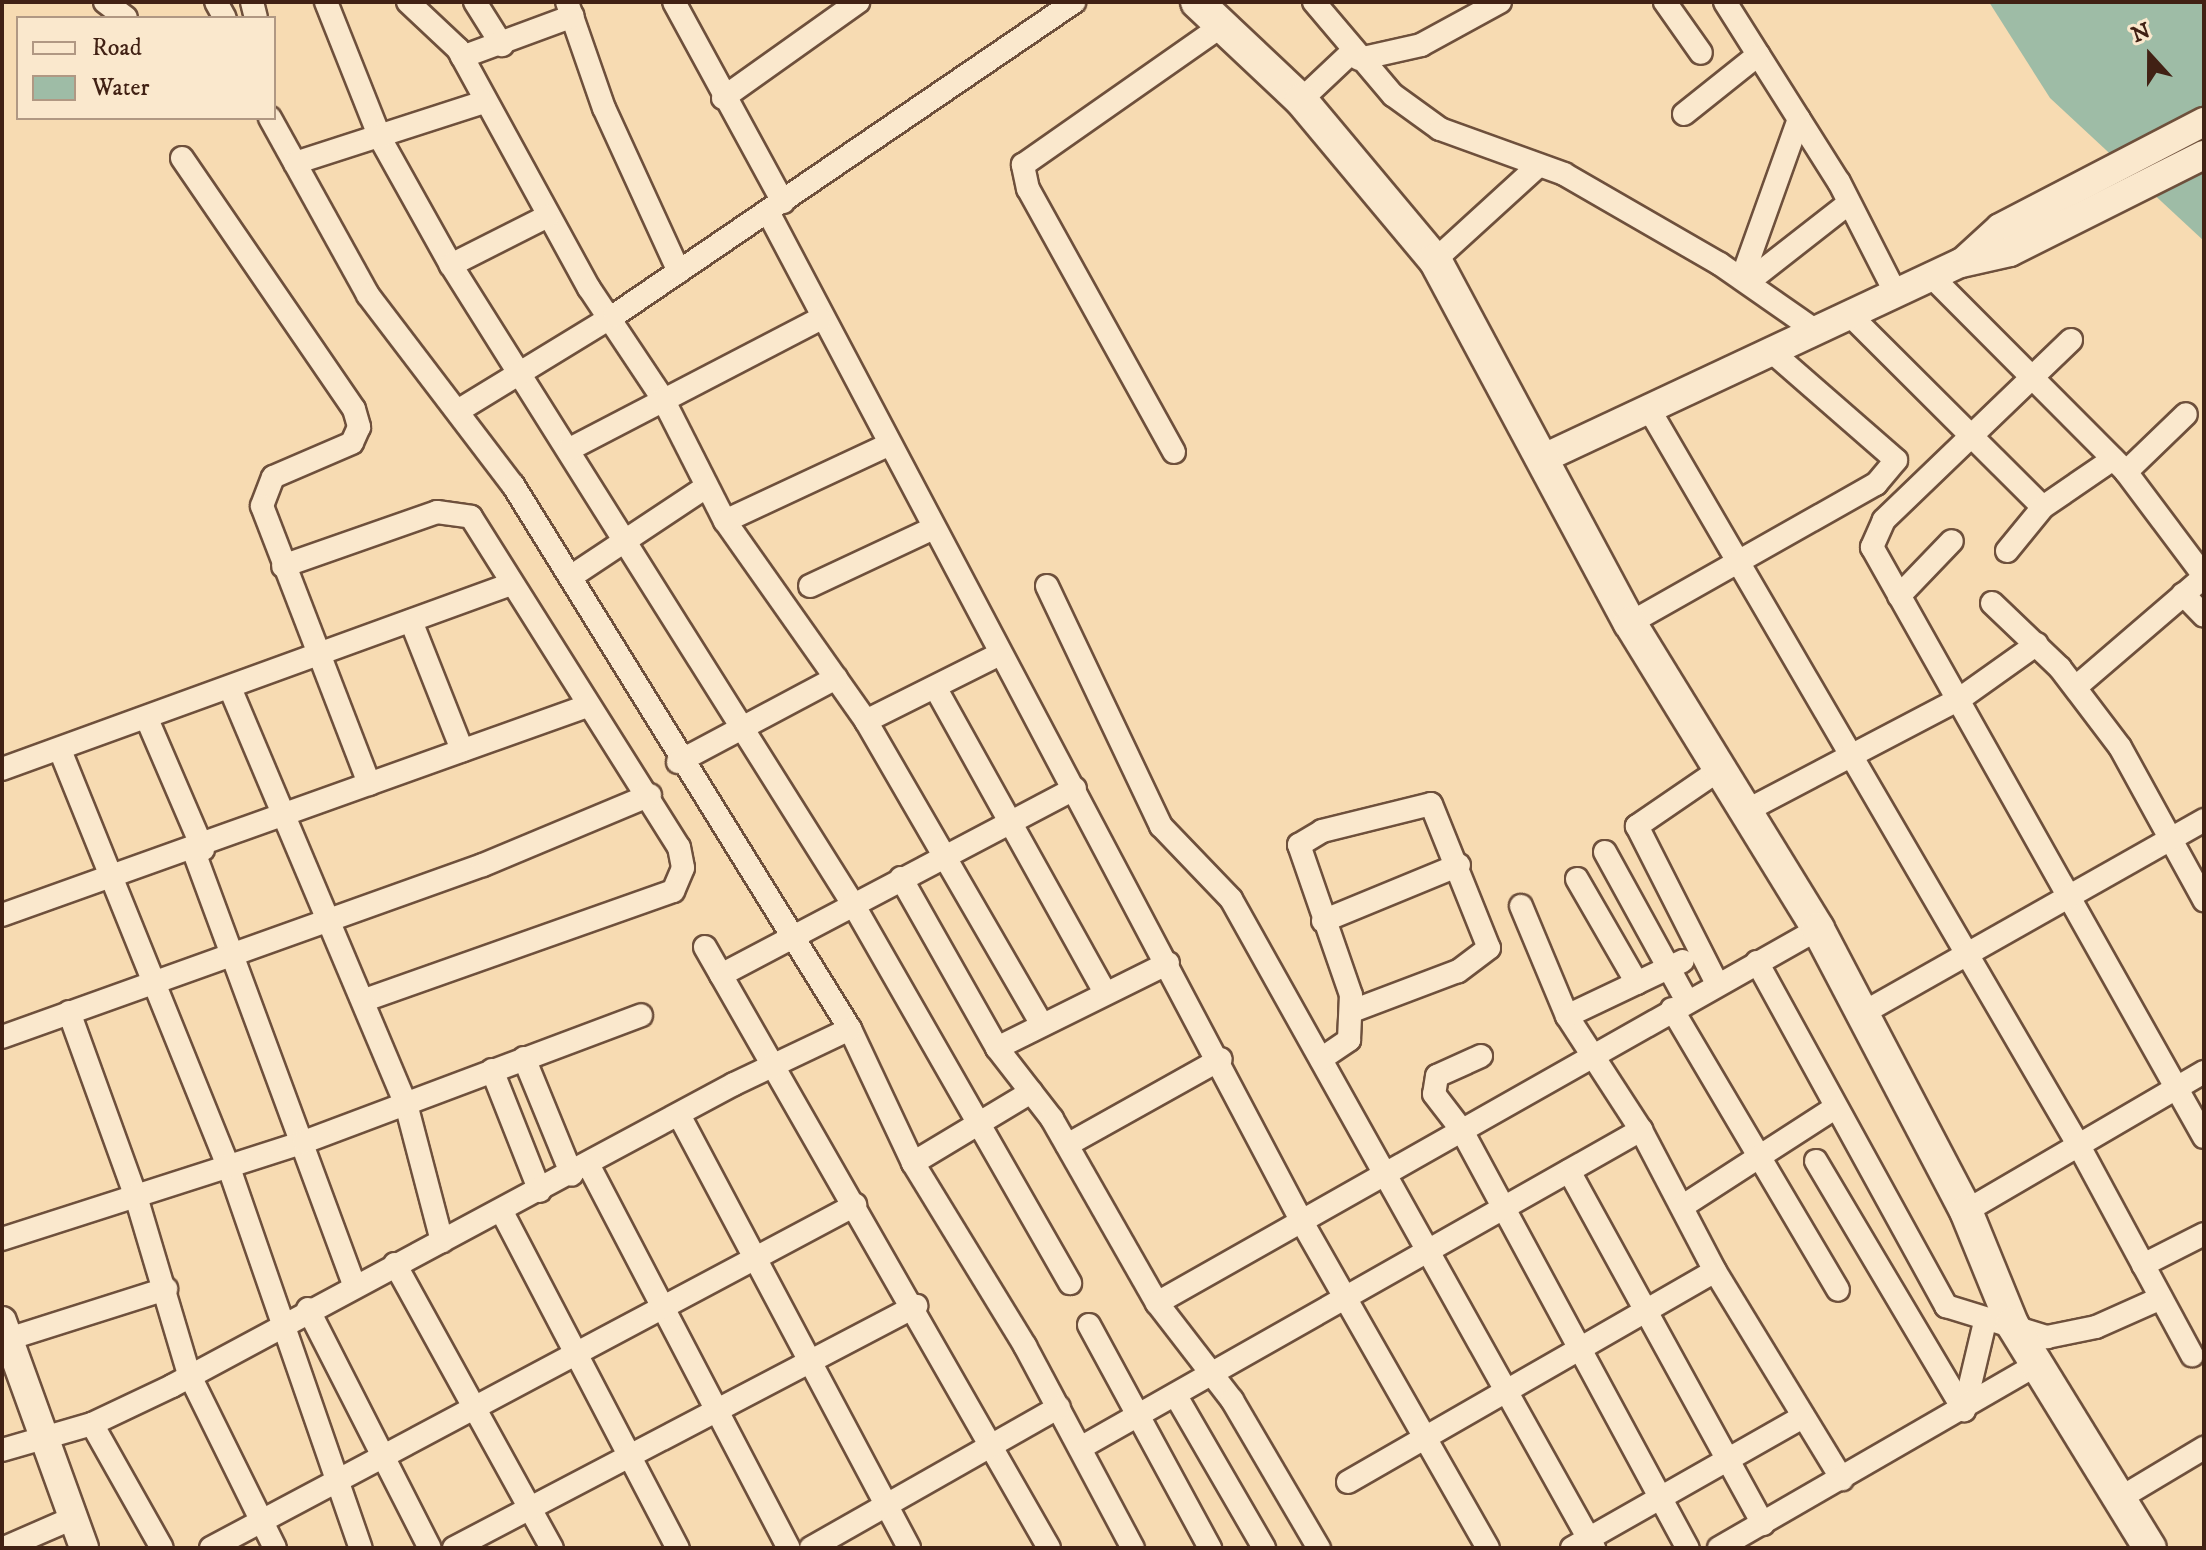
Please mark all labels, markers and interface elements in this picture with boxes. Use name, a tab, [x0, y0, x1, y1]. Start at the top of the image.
legend	[16, 16, 276, 120]
north arrow	[2110, 16, 2190, 96]
text: N	[2128, 17, 2154, 49]
text: Road	[92, 33, 142, 63]
text: Water	[92, 73, 149, 103]

